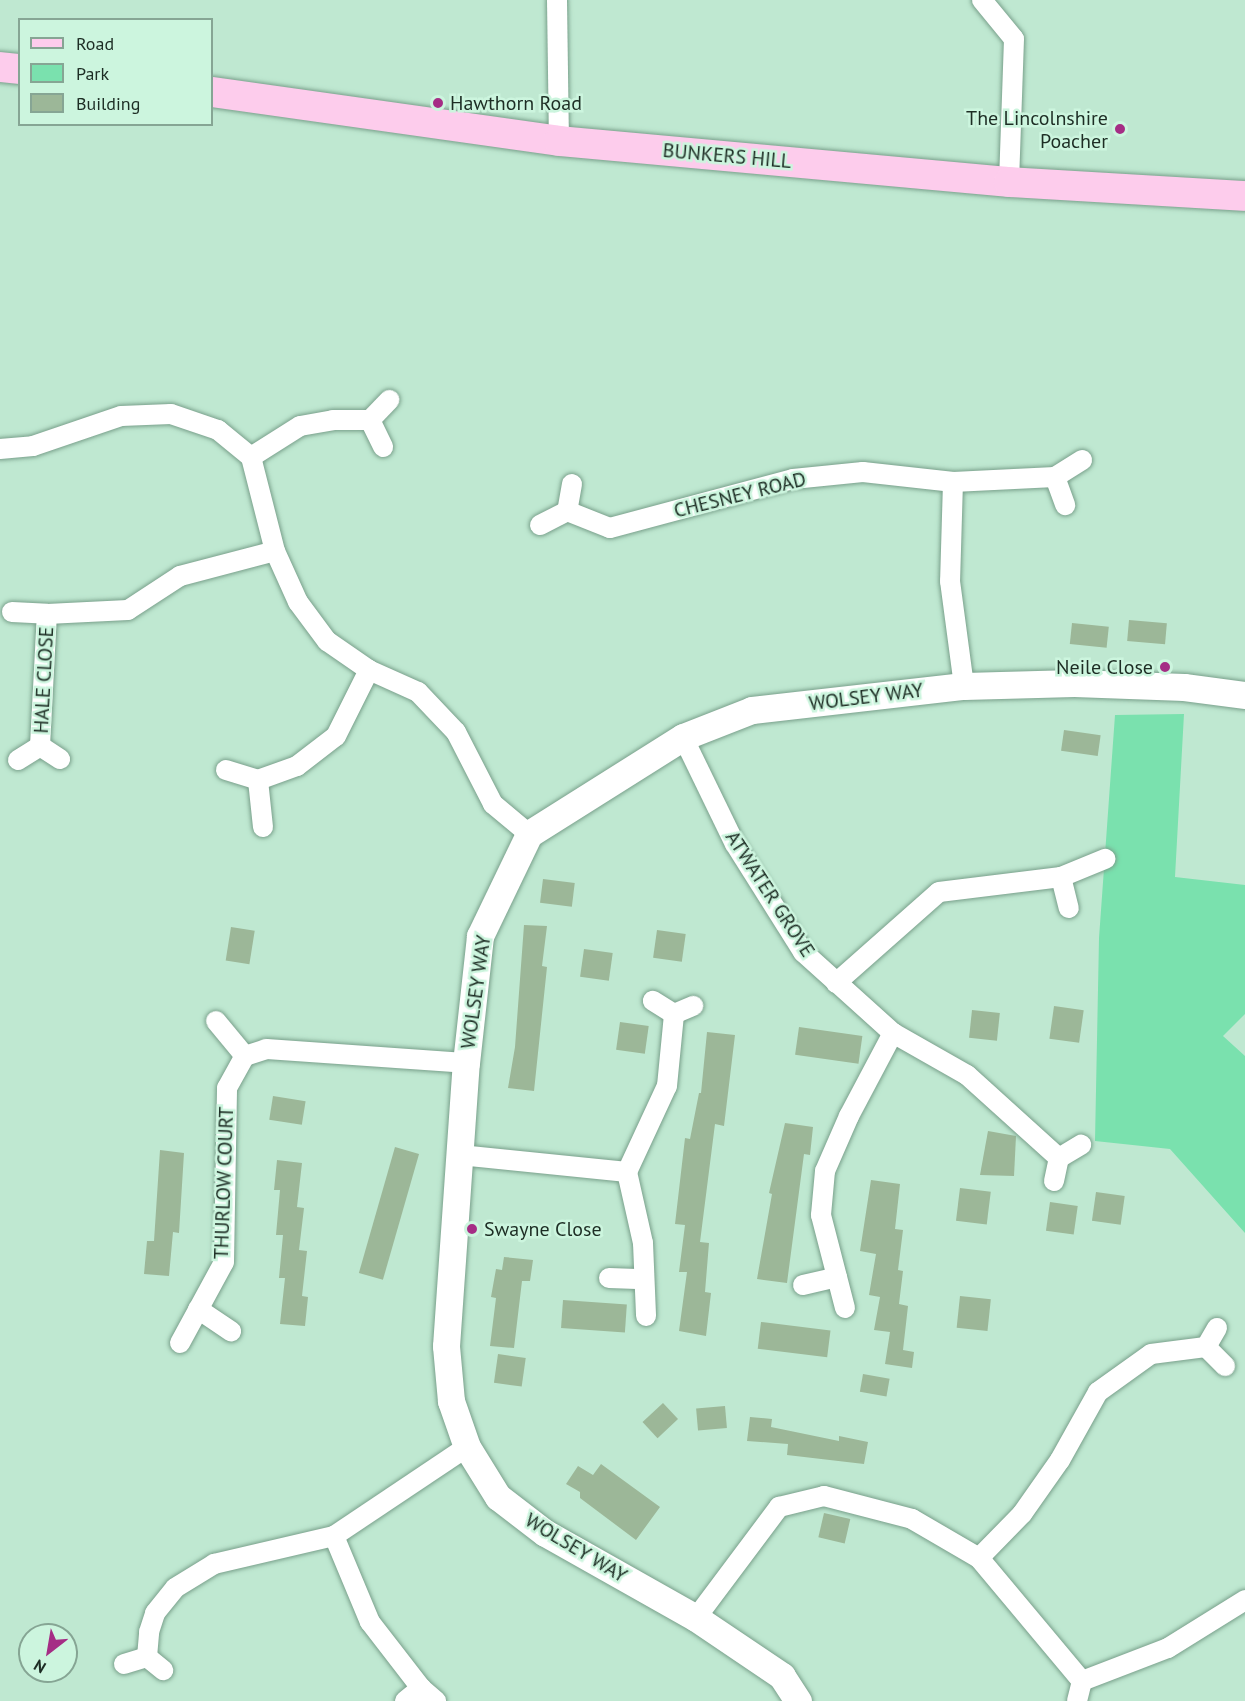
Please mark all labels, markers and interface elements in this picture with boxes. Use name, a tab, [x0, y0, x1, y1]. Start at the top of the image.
legend	[18, 18, 213, 126]
text: Road	[76, 32, 114, 55]
text: Park	[76, 62, 109, 85]
place label: Hawthorn Road	[450, 91, 582, 115]
text: Building	[76, 92, 140, 115]
marker: Hawthorn Road	[431, 96, 445, 110]
place label: The Lincolnshire Poacher	[966, 106, 1108, 153]
marker: The Lincolnshire Poacher	[1113, 122, 1127, 136]
street label: BUNKERS HILL	[662, 138, 792, 174]
street label: CHESNEY ROAD	[671, 467, 809, 523]
street label: HALE CLOSE	[29, 626, 59, 734]
place label: Neile Close	[1056, 655, 1153, 679]
marker: Neile Close	[1158, 660, 1172, 674]
street label: WOLSEY WAY	[807, 678, 925, 716]
street label: ATWATER GROVE	[720, 827, 820, 961]
street label: WOLSEY WAY	[456, 933, 496, 1051]
street label: THURLOW COURT	[209, 1106, 239, 1260]
place label: Swayne Close	[484, 1217, 602, 1241]
marker: Swayne Close	[465, 1222, 479, 1236]
street label: WOLSEY WAY	[520, 1508, 632, 1588]
north arrow	[18, 1623, 78, 1683]
text: N	[30, 1655, 49, 1678]

